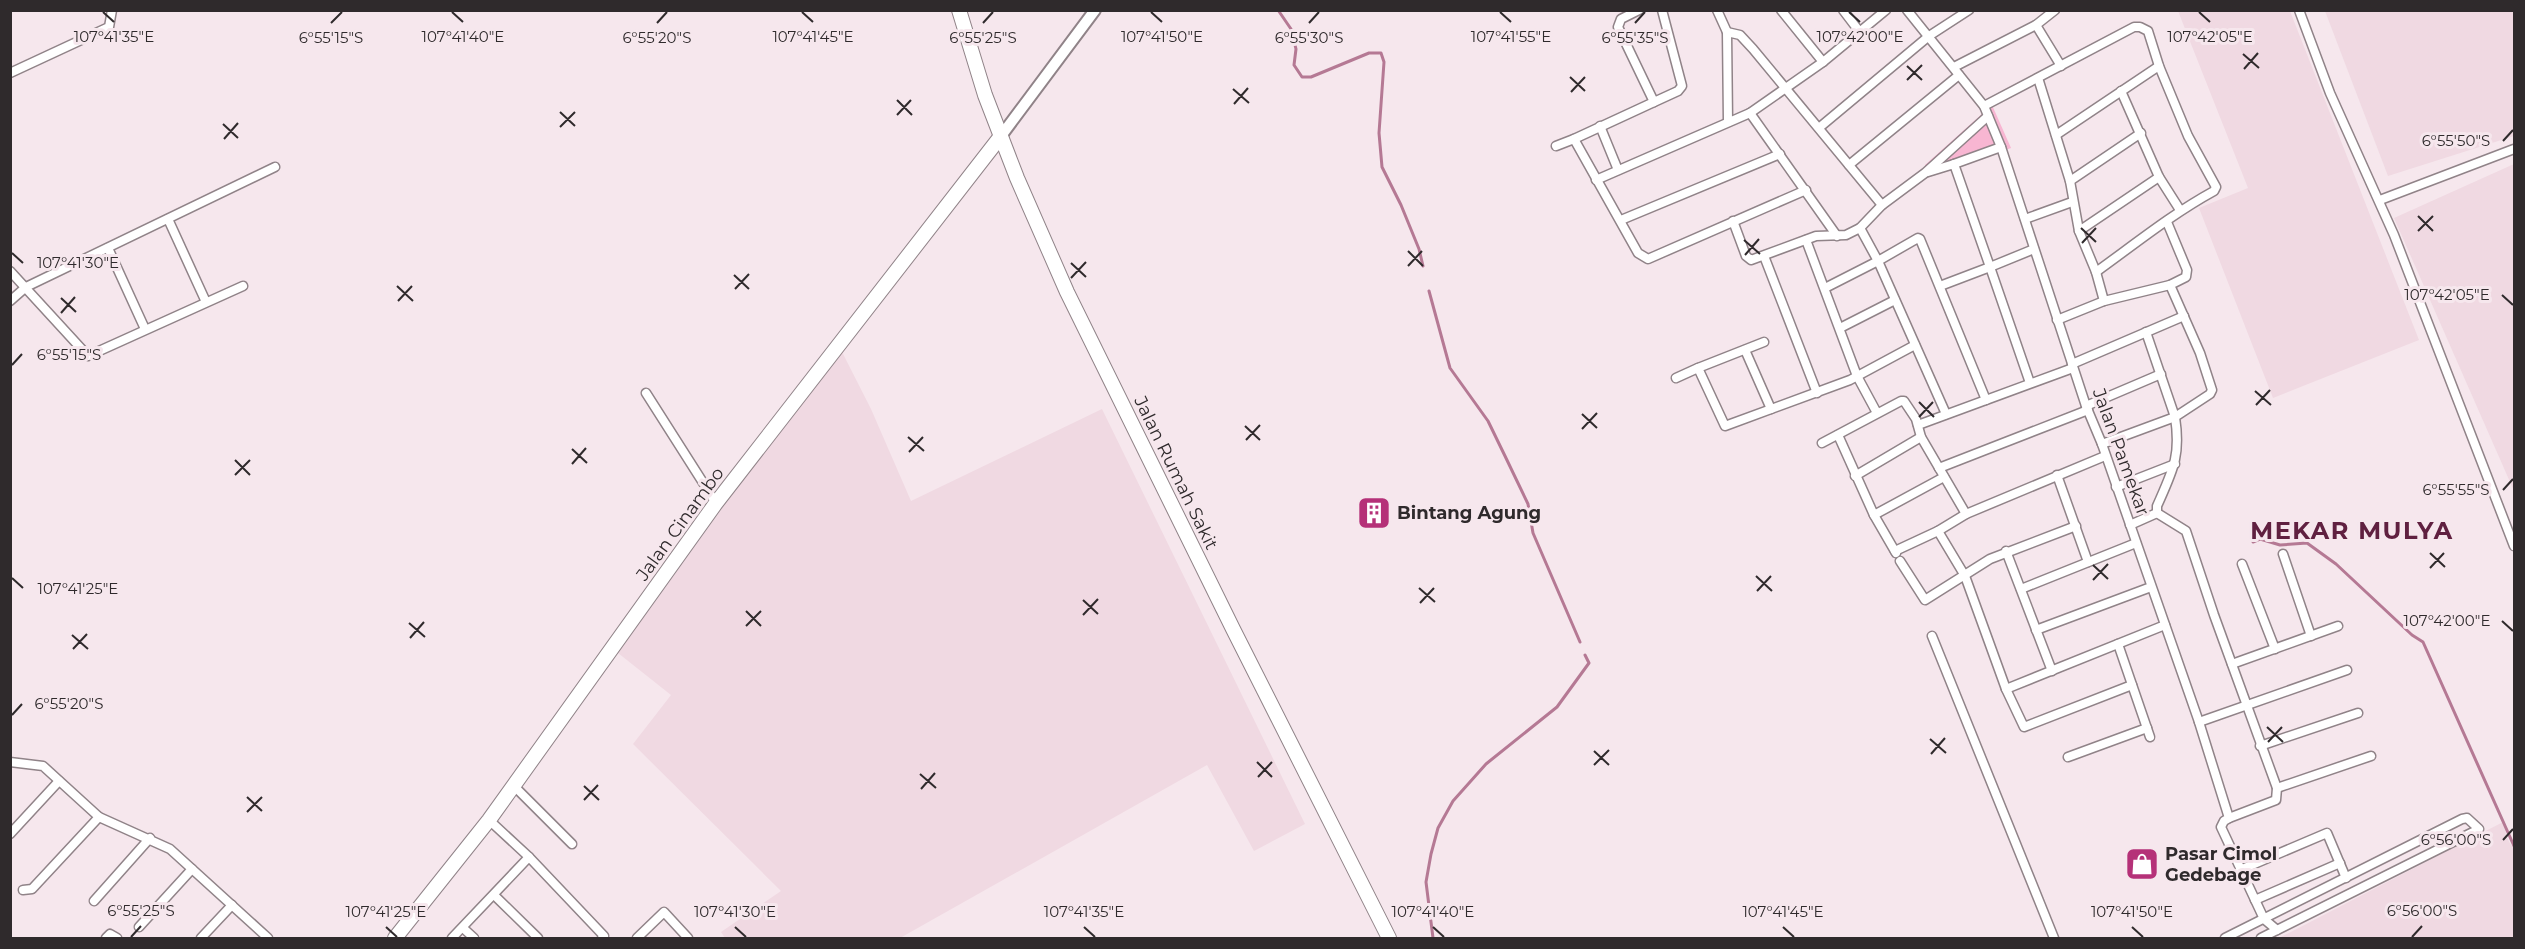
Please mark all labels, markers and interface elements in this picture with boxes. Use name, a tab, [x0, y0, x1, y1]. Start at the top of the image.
text: 107°41'35"E	[74, 27, 154, 46]
text: 107°41'40"E	[422, 27, 504, 46]
text: 107°41'45"E	[772, 27, 854, 46]
text: 107°41'50"E	[1121, 27, 1203, 46]
text: 107°41'55"E	[1471, 27, 1551, 46]
text: 107°42'00"E	[1817, 27, 1903, 46]
text: 107°42'05"E	[2167, 27, 2253, 46]
text: 6°55'15"S	[299, 28, 363, 47]
text: 6°55'20"S	[623, 28, 691, 47]
text: 6°55'25"S	[949, 28, 1017, 47]
text: 6°55'30"S	[1275, 28, 1343, 47]
text: 6°55'35"S	[1601, 28, 1669, 47]
text: 6°55'50"S	[2422, 131, 2490, 150]
text: 107°41'30"E	[37, 253, 119, 272]
text: 107°42'05"E	[2404, 285, 2490, 304]
text: 6°55'15"S	[37, 345, 101, 364]
street label: Jalan Pamekar	[2087, 385, 2154, 519]
street label: Jalan Rumah Sakit	[1129, 392, 1223, 553]
street label: Jalan Cinambo	[631, 463, 729, 586]
text: 6°55'55"S	[2423, 480, 2490, 499]
building icon: Bintang Agung	[1356, 495, 1392, 531]
place label: Bintang Agung	[1397, 502, 1541, 524]
district label: MEKAR MULYA	[2250, 516, 2454, 545]
text: 107°41'25"E	[38, 579, 118, 598]
text: 107°42'00"E	[2404, 611, 2490, 630]
text: 6°55'20"S	[35, 694, 103, 713]
text: 6°56'00"S	[2421, 830, 2491, 849]
place label: Pasar Cimol Gedebage	[2165, 843, 2277, 886]
shop icon: Pasar Cimol Gedebage	[2124, 846, 2160, 882]
text: 6°55'25"S	[107, 901, 175, 920]
text: 6°56'00"S	[2387, 901, 2457, 920]
text: 107°41'25"E	[346, 902, 426, 921]
text: 107°41'30"E	[694, 902, 776, 921]
text: 107°41'35"E	[1044, 902, 1124, 921]
text: 107°41'40"E	[1392, 902, 1474, 921]
text: 107°41'45"E	[1742, 902, 1824, 921]
text: 107°41'50"E	[2091, 902, 2173, 921]

